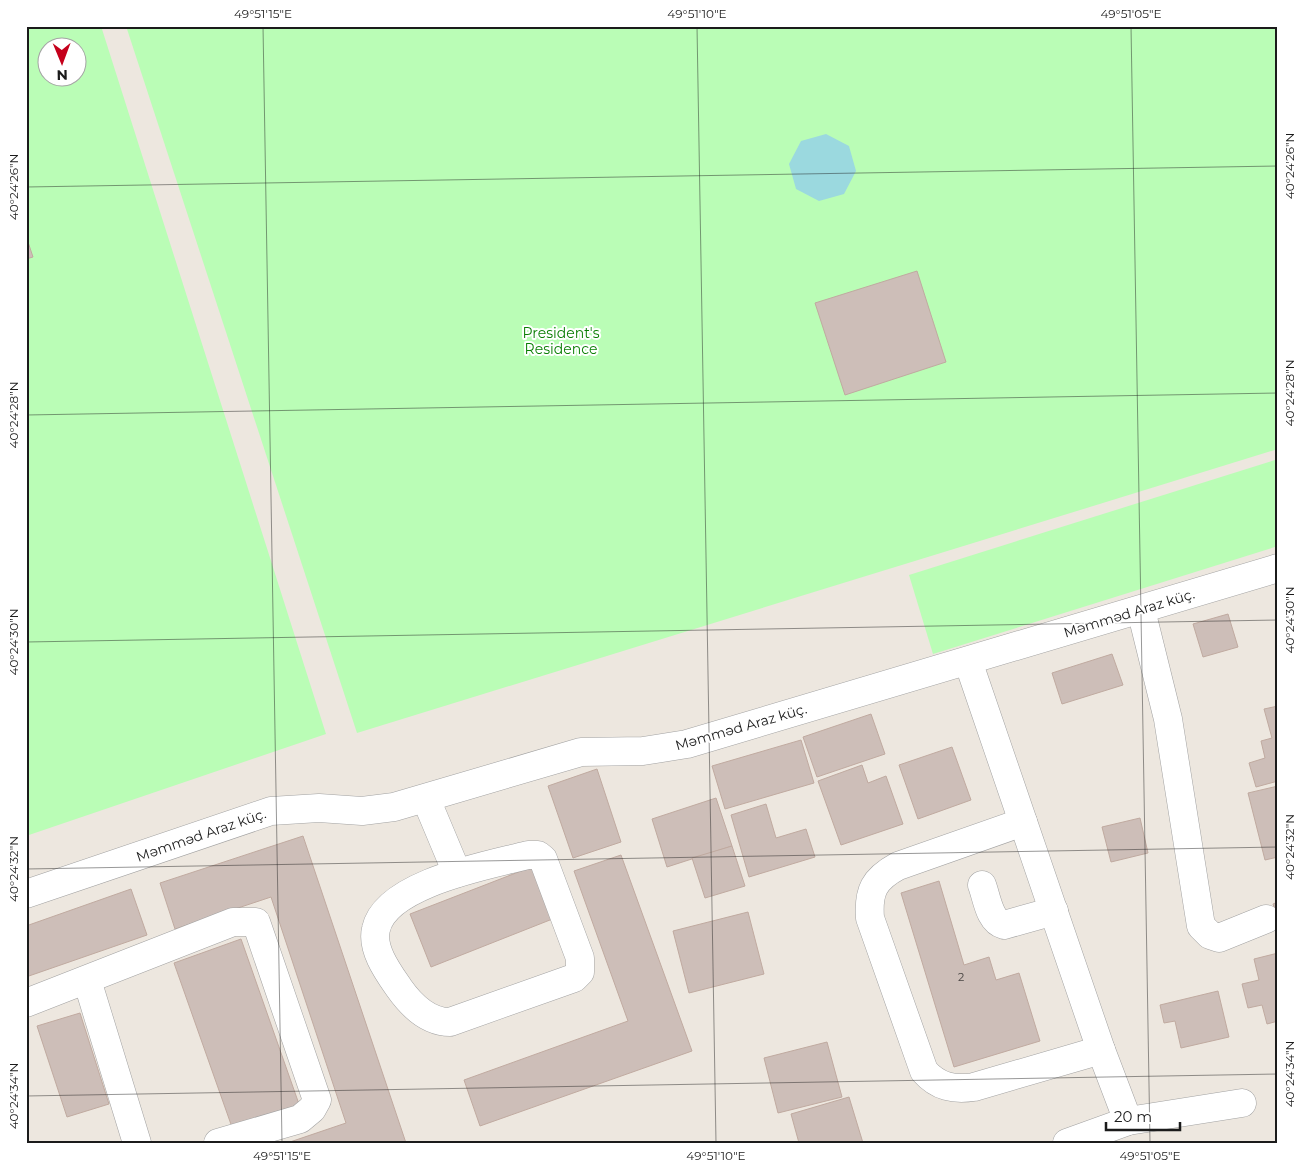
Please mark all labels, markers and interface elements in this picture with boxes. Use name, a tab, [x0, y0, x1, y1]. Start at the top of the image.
text: 49°51'15"E	[234, 6, 292, 21]
text: 49°51'10"E	[667, 6, 727, 21]
text: 49°51'05"E	[1100, 6, 1162, 21]
north arrow	[38, 38, 88, 88]
text: N	[56, 66, 68, 84]
text: 40°24'26"N	[1282, 133, 1297, 199]
text: 40°24'26"N	[6, 154, 21, 220]
park label: President's Residence	[523, 324, 600, 358]
text: 40°24'28"N	[1282, 360, 1297, 426]
text: 40°24'28"N	[6, 382, 21, 448]
street label: Məmməd Araz küç.	[1061, 584, 1197, 642]
text: 40°24'30"N	[1282, 586, 1297, 654]
text: 40°24'30"N	[6, 608, 21, 676]
street label: Məmməd Araz küç.	[673, 700, 809, 754]
street label: Məmməd Araz küç.	[134, 804, 268, 866]
text: 40°24'32"N	[1282, 814, 1297, 880]
text: 40°24'32"N	[6, 836, 21, 902]
house number: 2	[958, 970, 964, 984]
text: 40°24'34"N	[1282, 1041, 1297, 1107]
text: 40°24'34"N	[6, 1063, 21, 1129]
scale bar	[1106, 1099, 1180, 1131]
text: 20 m	[1114, 1107, 1152, 1126]
text: 49°51'15"E	[253, 1148, 311, 1163]
text: 49°51'10"E	[686, 1148, 746, 1163]
text: 49°51'05"E	[1119, 1148, 1181, 1163]

